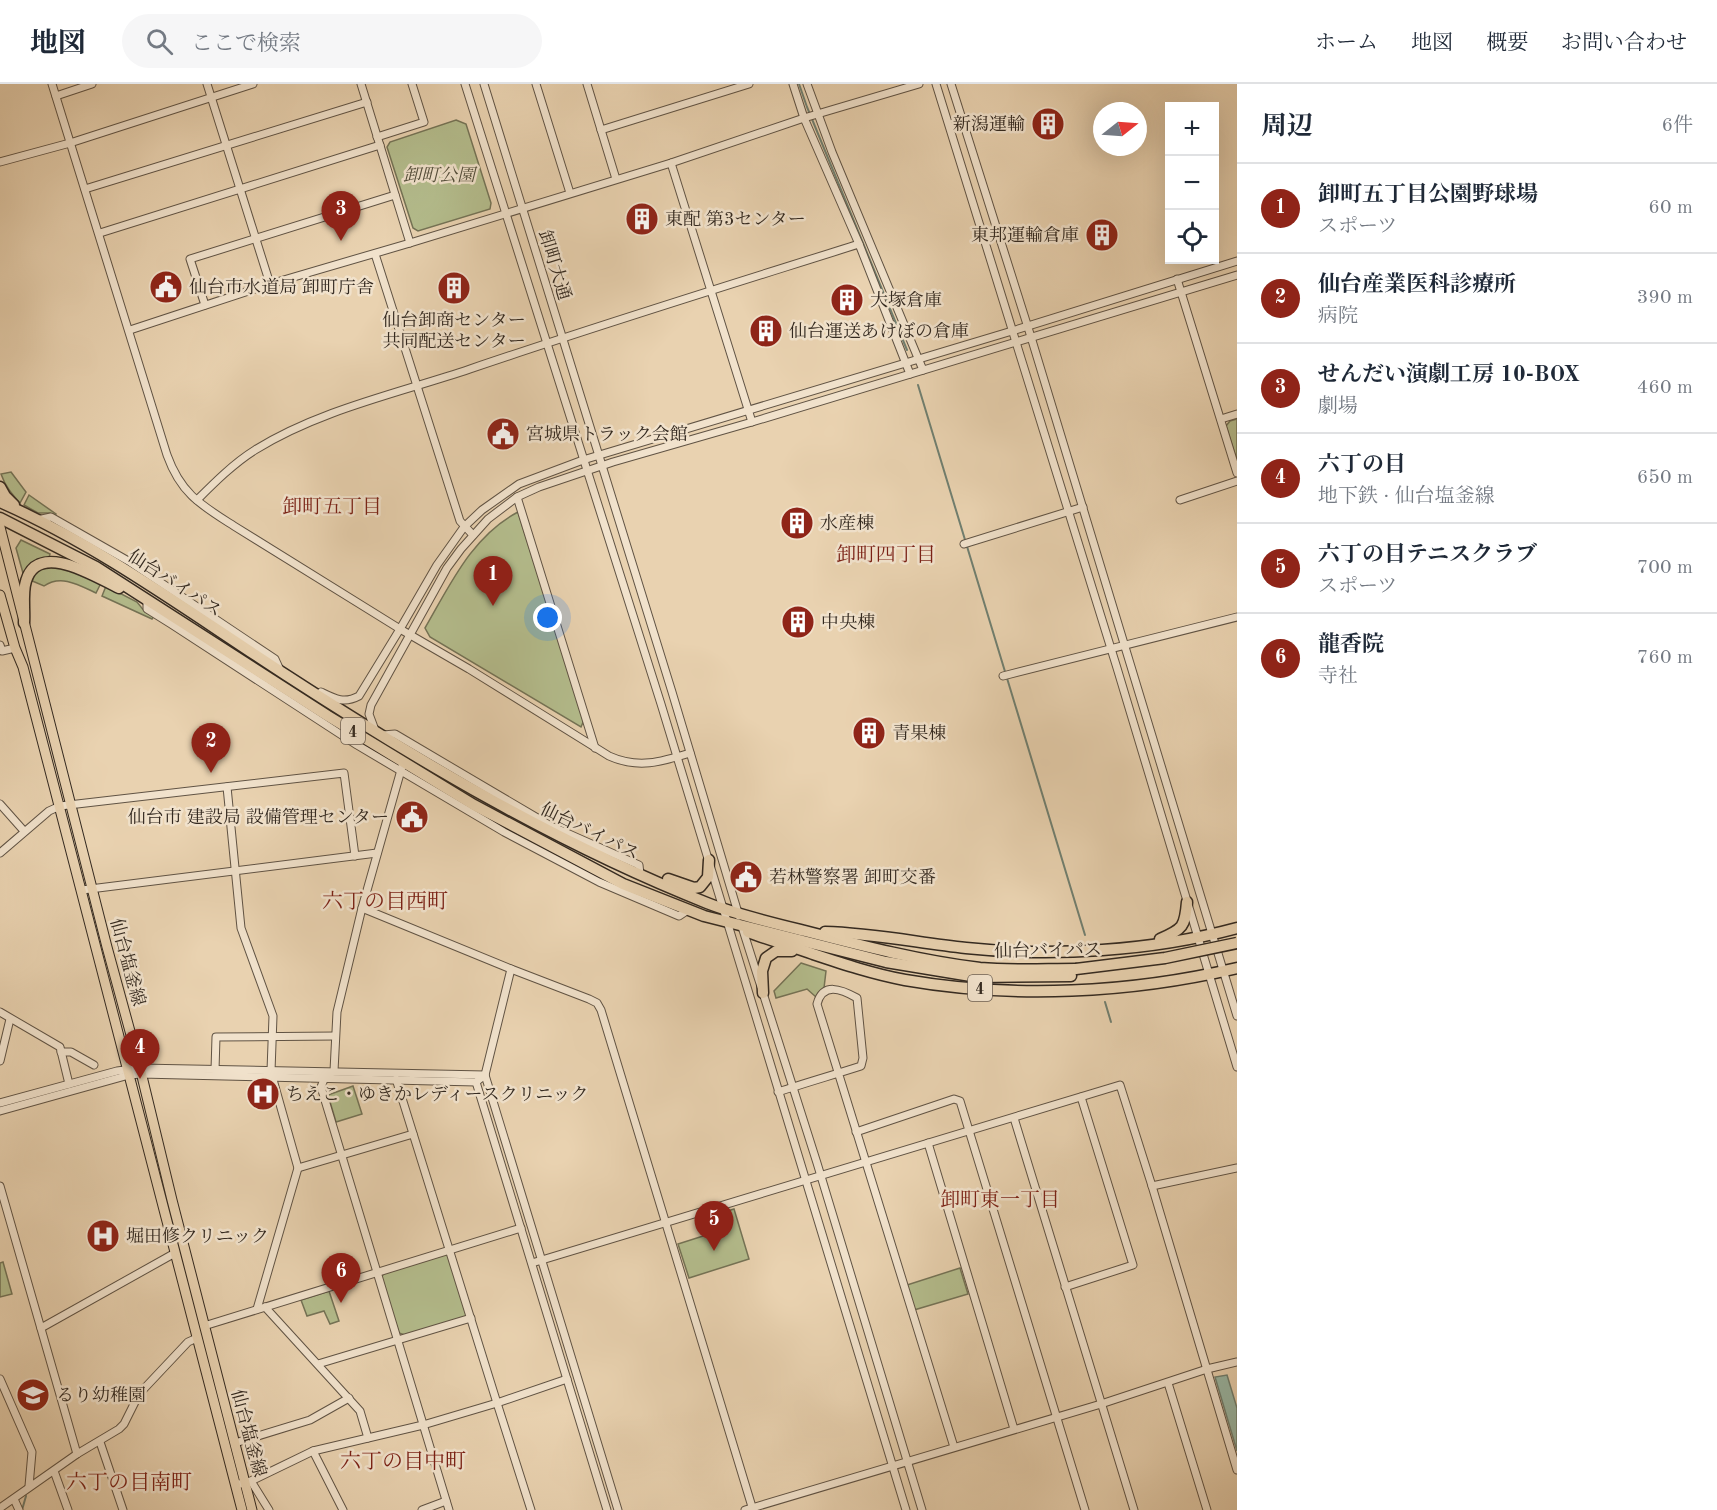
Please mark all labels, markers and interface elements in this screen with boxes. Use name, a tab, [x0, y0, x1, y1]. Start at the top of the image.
search box	[122, 14, 542, 68]
icon: search	[143, 25, 176, 58]
text: 地図	[30, 31, 86, 59]
text: ここで検索	[191, 33, 301, 55]
text: ホーム	[1315, 33, 1378, 54]
text: 地図	[1411, 33, 1453, 54]
text: 概要	[1486, 33, 1528, 54]
text: お問い合わせ	[1561, 33, 1687, 54]
north arrow	[1093, 102, 1147, 156]
map controls	[1165, 102, 1219, 264]
button: +	[1165, 102, 1219, 156]
building icon: 新潟運輸	[1030, 106, 1066, 142]
place label: 新潟運輸	[953, 114, 1025, 134]
text: 周辺	[1261, 114, 1313, 140]
text: 6件	[1661, 116, 1693, 136]
button: −	[1165, 156, 1219, 210]
park label: 卸町公園	[403, 165, 478, 185]
text: 卸町五丁目公園野球場	[1318, 184, 1538, 206]
pin: 3	[322, 192, 360, 241]
text: 1	[1275, 198, 1286, 218]
text: 60 m	[1648, 198, 1693, 218]
building icon: 東配 第3センター	[624, 201, 660, 237]
place label: 東配 第3センター	[665, 209, 806, 229]
button: locate	[1165, 210, 1219, 264]
building icon: 東邦運輸倉庫	[1084, 217, 1120, 253]
text: スポーツ	[1318, 217, 1397, 237]
place label: 東邦運輸倉庫	[971, 225, 1079, 245]
street label: 卸町大通	[535, 228, 575, 302]
public building icon: 仙台市水道局 卸町庁舎	[148, 269, 184, 305]
building icon: 仙台卸商センター 共同配送センター	[436, 270, 472, 306]
text: 仙台産業医科診療所	[1318, 274, 1516, 296]
place label: 仙台市水道局 卸町庁舎	[189, 277, 374, 297]
building icon: 大塚倉庫	[829, 282, 865, 318]
text: 2	[1275, 288, 1286, 308]
text: 390 m	[1637, 288, 1693, 308]
place label: 大塚倉庫	[870, 290, 942, 310]
text: 病院	[1318, 307, 1358, 327]
place label: 仙台卸商センター 共同配送センター	[382, 310, 526, 351]
building icon: 仙台運送あけぼの倉庫	[748, 313, 784, 349]
place label: 仙台運送あけぼの倉庫	[789, 321, 969, 341]
text: せんだい演劇工房 10-BOX	[1318, 364, 1580, 386]
text: 3	[1275, 378, 1286, 398]
text: 460 m	[1637, 378, 1693, 398]
text: 劇場	[1318, 397, 1358, 417]
public building icon: 宮城県トラック会館	[485, 416, 521, 452]
place label: 宮城県トラック会館	[526, 424, 688, 444]
text: 六丁の目	[1318, 454, 1406, 476]
text: 4	[1275, 468, 1286, 488]
text: 650 m	[1637, 468, 1693, 488]
text: 地下鉄 · 仙台塩釜線	[1318, 487, 1495, 507]
district label: 卸町五丁目	[282, 496, 382, 518]
building icon: 水産棟	[779, 505, 815, 541]
place label: 水産棟	[820, 513, 874, 533]
district label: 卸町四丁目	[836, 544, 936, 566]
text: 六丁の目テニスクラブ	[1318, 544, 1537, 566]
street label: 仙台バイパス	[124, 545, 226, 621]
pin: 1	[474, 556, 512, 606]
text: 5	[1275, 558, 1286, 578]
text: 700 m	[1637, 558, 1693, 578]
text: スポーツ	[1318, 577, 1397, 597]
your location	[533, 603, 562, 632]
building icon: 中央棟	[780, 604, 816, 640]
place label: 中央棟	[821, 612, 875, 632]
text: 龍香院	[1318, 634, 1384, 656]
text: 6	[1275, 648, 1286, 668]
text: 760 m	[1637, 648, 1693, 668]
text: 寺社	[1318, 667, 1358, 687]
building icon: 青果棟	[851, 715, 887, 751]
road number: 4	[341, 718, 365, 744]
place label: 青果棟	[892, 723, 946, 743]
pin: 2	[192, 724, 230, 773]
street label: 仙台バイパス	[537, 798, 643, 864]
public building icon: 仙台市 建設局 設備管理センター	[394, 799, 430, 835]
place label: 仙台市 建設局 設備管理センター	[128, 807, 389, 827]
public building icon: 若林警察署 卸町交番	[728, 859, 764, 895]
place label: 若林警察署 卸町交番	[769, 867, 936, 887]
district label: 六丁の目西町	[322, 890, 448, 913]
street label: 仙台塩釜線	[107, 916, 149, 1008]
street label: 仙台バイパス	[994, 939, 1102, 961]
road number: 4	[968, 975, 992, 1001]
pin: 4	[120, 1030, 160, 1079]
hospital icon: ちえこ・ゆきかレディースクリニック	[245, 1076, 281, 1112]
place label: ちえこ・ゆきかレディースクリニック	[286, 1085, 589, 1104]
district label: 卸町東一丁目	[940, 1189, 1060, 1211]
pin: 5	[694, 1202, 734, 1251]
hospital icon: 堀田修クリニック	[85, 1218, 121, 1254]
place label: 堀田修クリニック	[126, 1226, 269, 1246]
pin: 6	[322, 1254, 360, 1303]
school or university icon: るり幼稚園	[15, 1377, 51, 1413]
place label: るり幼稚園	[56, 1385, 146, 1405]
street label: 仙台塩釜線	[228, 1387, 270, 1479]
district label: 六丁の目中町	[340, 1450, 466, 1473]
district label: 六丁の目南町	[66, 1471, 192, 1494]

